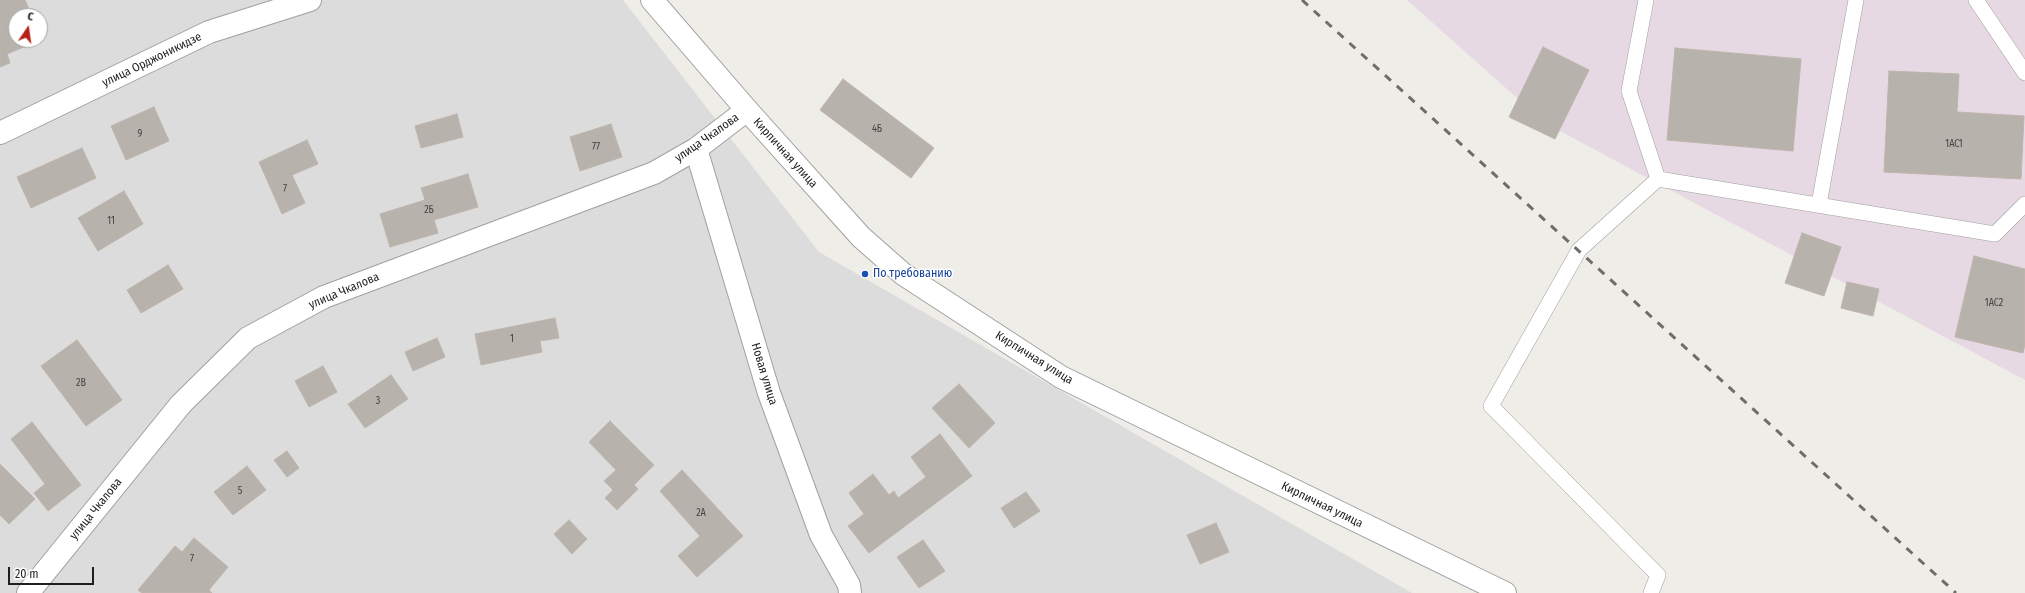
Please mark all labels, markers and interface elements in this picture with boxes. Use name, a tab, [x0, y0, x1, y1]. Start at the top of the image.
north arrow	[8, 8, 48, 48]
text: С	[26, 10, 35, 24]
street label: улица Орджоникидзе	[100, 30, 204, 90]
street label: улица Чкалова	[672, 111, 742, 165]
street label: Кирпичная улица	[750, 115, 820, 191]
house number: 4Б	[872, 123, 882, 135]
house number: 9	[138, 128, 142, 140]
house number: 1АС1	[1945, 138, 1963, 150]
house number: 77	[592, 141, 600, 153]
house number: 7	[283, 183, 287, 195]
house number: 2Б	[424, 204, 434, 216]
house number: 11	[107, 215, 115, 227]
place label: По требованию	[873, 267, 952, 281]
marker: По требованию	[860, 269, 870, 279]
street label: улица Чкалова	[307, 270, 381, 312]
house number: 1АС2	[1985, 297, 2003, 309]
street label: Кирпичная улица	[992, 328, 1076, 388]
house number: 1	[510, 333, 514, 345]
street label: Новая улица	[748, 341, 780, 407]
house number: 2В	[76, 377, 86, 389]
house number: 3	[376, 395, 380, 407]
street label: улица Чкалова	[67, 475, 125, 543]
street label: Кирпичная улица	[1279, 479, 1365, 531]
house number: 5	[238, 485, 242, 497]
house number: 2А	[696, 507, 706, 519]
house number: 7	[190, 553, 194, 565]
scale bar	[10, 559, 96, 585]
text: 20 m	[15, 567, 39, 581]

